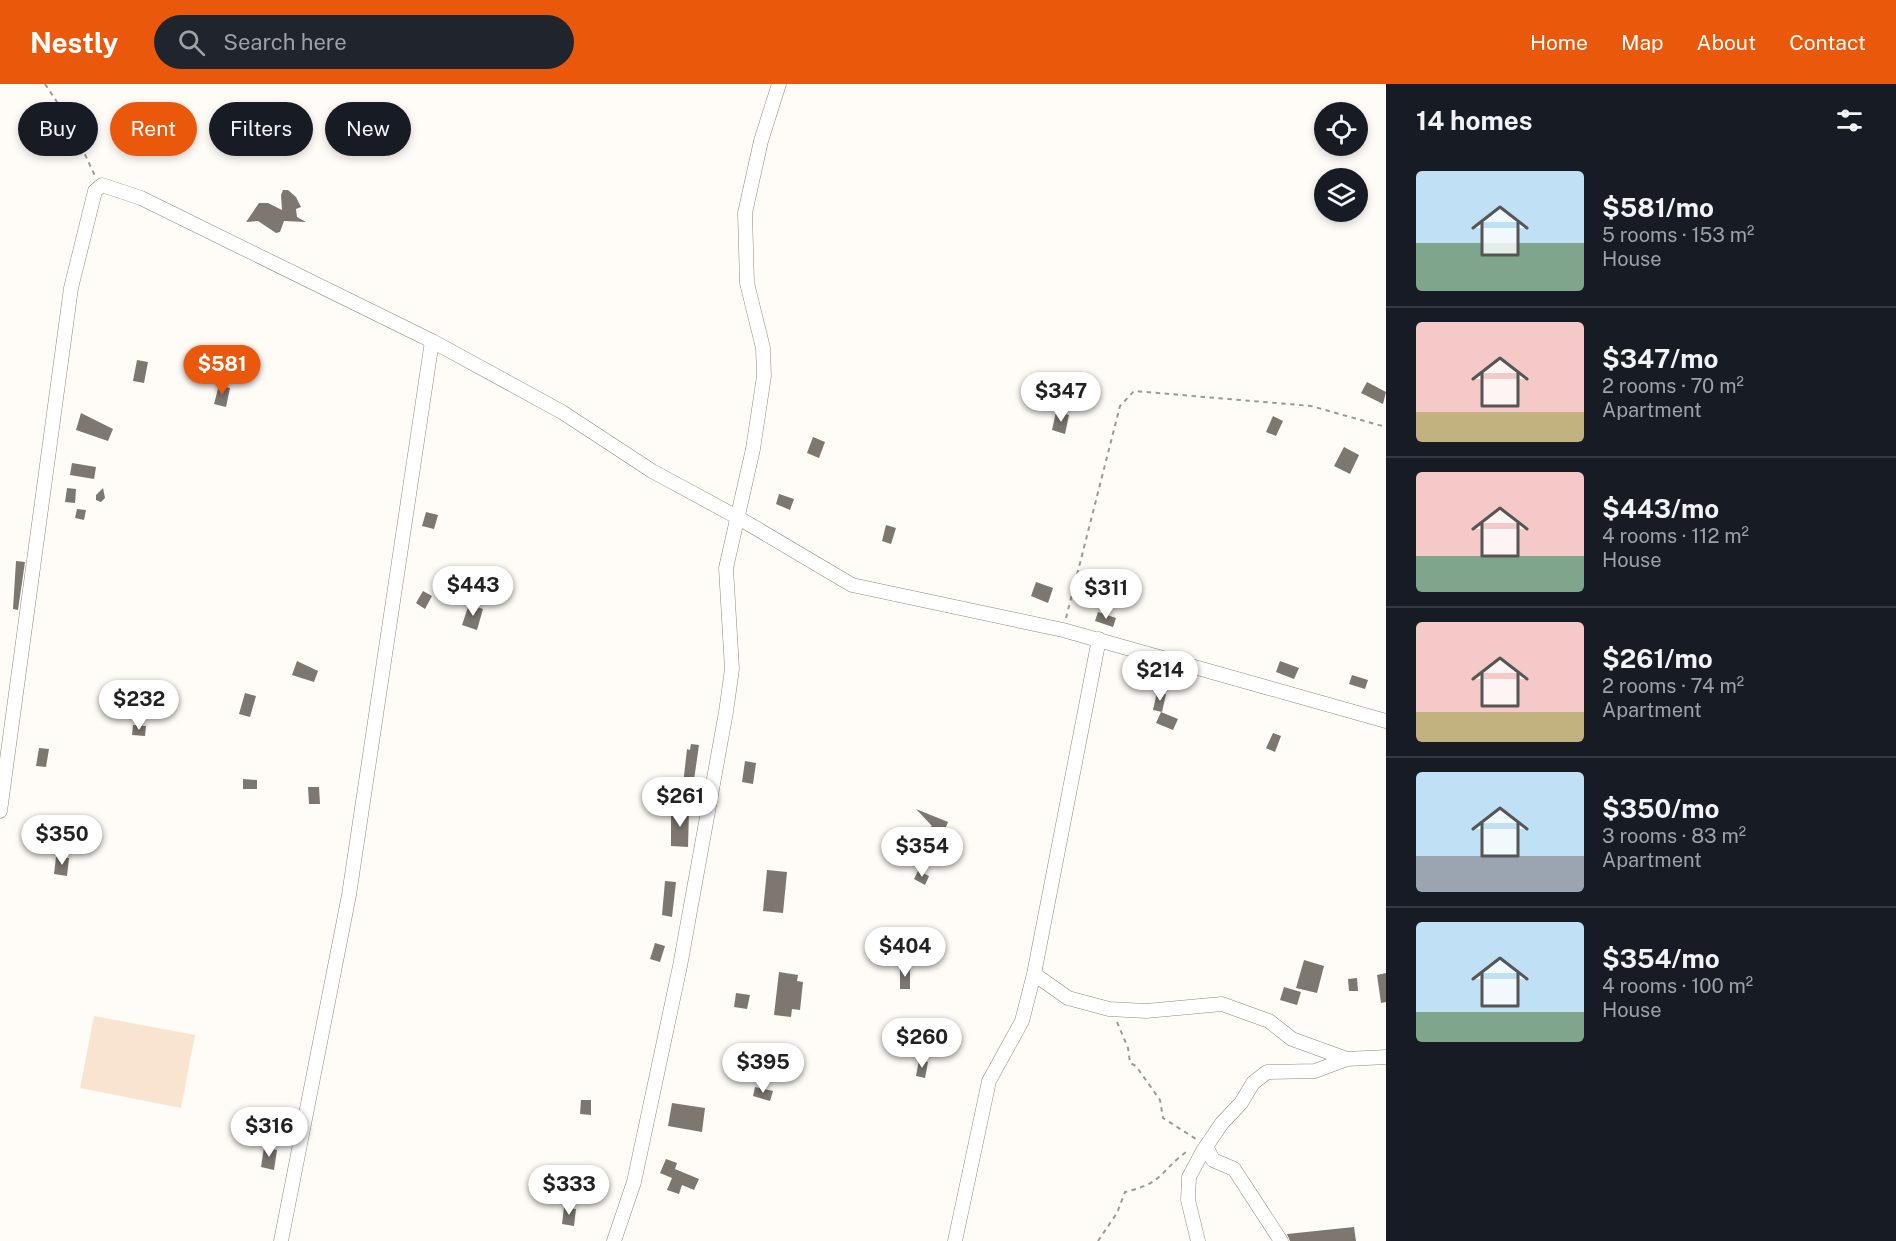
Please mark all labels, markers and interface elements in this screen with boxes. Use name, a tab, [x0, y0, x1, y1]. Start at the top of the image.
search box	[154, 15, 574, 69]
text: Nestly	[30, 26, 118, 59]
icon: search	[175, 26, 208, 59]
text: Search here	[223, 29, 347, 55]
text: Home	[1530, 30, 1588, 55]
text: Map	[1621, 30, 1664, 55]
text: About	[1697, 30, 1756, 55]
text: Contact	[1789, 30, 1866, 55]
chip: Buy	[18, 102, 98, 156]
chip: Rent	[110, 102, 197, 156]
chip: Filters	[209, 102, 313, 156]
chip: New	[325, 102, 411, 156]
map controls	[1314, 102, 1368, 222]
button: locate	[1314, 102, 1368, 156]
icon: filters	[1833, 104, 1866, 137]
text: 14 homes	[1416, 105, 1532, 136]
button: layers	[1314, 168, 1368, 222]
text: $581/mo	[1602, 192, 1714, 223]
icon: home	[1464, 195, 1536, 267]
text: 5 rooms · 153 m²	[1602, 223, 1754, 247]
text: House	[1602, 247, 1662, 271]
text: $347/mo	[1602, 343, 1718, 374]
pin: $581	[186, 345, 258, 396]
icon: home	[1464, 346, 1536, 418]
text: $581	[197, 352, 247, 376]
pin: $347	[1025, 372, 1097, 423]
text: 2 rooms · 70 m²	[1602, 374, 1744, 398]
text: $347	[1035, 379, 1087, 403]
text: Apartment	[1602, 398, 1702, 422]
text: $443/mo	[1602, 493, 1719, 524]
icon: home	[1464, 496, 1536, 568]
text: 4 rooms · 112 m²	[1602, 524, 1749, 548]
text: House	[1602, 548, 1662, 572]
pin: $443	[437, 566, 509, 617]
pin: $311	[1070, 569, 1142, 620]
text: $443	[446, 573, 500, 597]
text: $311	[1084, 576, 1128, 600]
text: $261/mo	[1602, 643, 1713, 674]
icon: home	[1464, 646, 1536, 718]
pin: $214	[1124, 651, 1196, 702]
text: $214	[1136, 658, 1184, 682]
text: 2 rooms · 74 m²	[1602, 674, 1744, 698]
pin: $232	[103, 680, 175, 731]
text: $232	[113, 687, 165, 711]
text: Apartment	[1602, 698, 1702, 722]
pin: $261	[644, 777, 716, 828]
text: $261	[656, 784, 704, 808]
text: $350/mo	[1602, 793, 1719, 824]
icon: home	[1464, 796, 1536, 868]
pin: $350	[26, 815, 98, 866]
text: $350	[35, 822, 89, 846]
text: 3 rooms · 83 m²	[1602, 824, 1746, 848]
pin: $354	[886, 827, 958, 878]
text: $354	[895, 834, 949, 858]
text: Apartment	[1602, 848, 1702, 872]
pin: $404	[869, 927, 941, 978]
text: $404	[879, 934, 931, 958]
text: $354/mo	[1602, 943, 1720, 974]
icon: home	[1464, 946, 1536, 1018]
text: 4 rooms · 100 m²	[1602, 974, 1753, 998]
text: House	[1602, 998, 1662, 1022]
pin: $260	[886, 1018, 958, 1069]
text: $260	[896, 1025, 948, 1049]
pin: $395	[727, 1043, 799, 1094]
text: $395	[736, 1050, 790, 1074]
pin: $316	[233, 1107, 305, 1158]
text: $316	[245, 1114, 293, 1138]
pin: $333	[533, 1165, 605, 1216]
text: $333	[542, 1172, 596, 1196]

